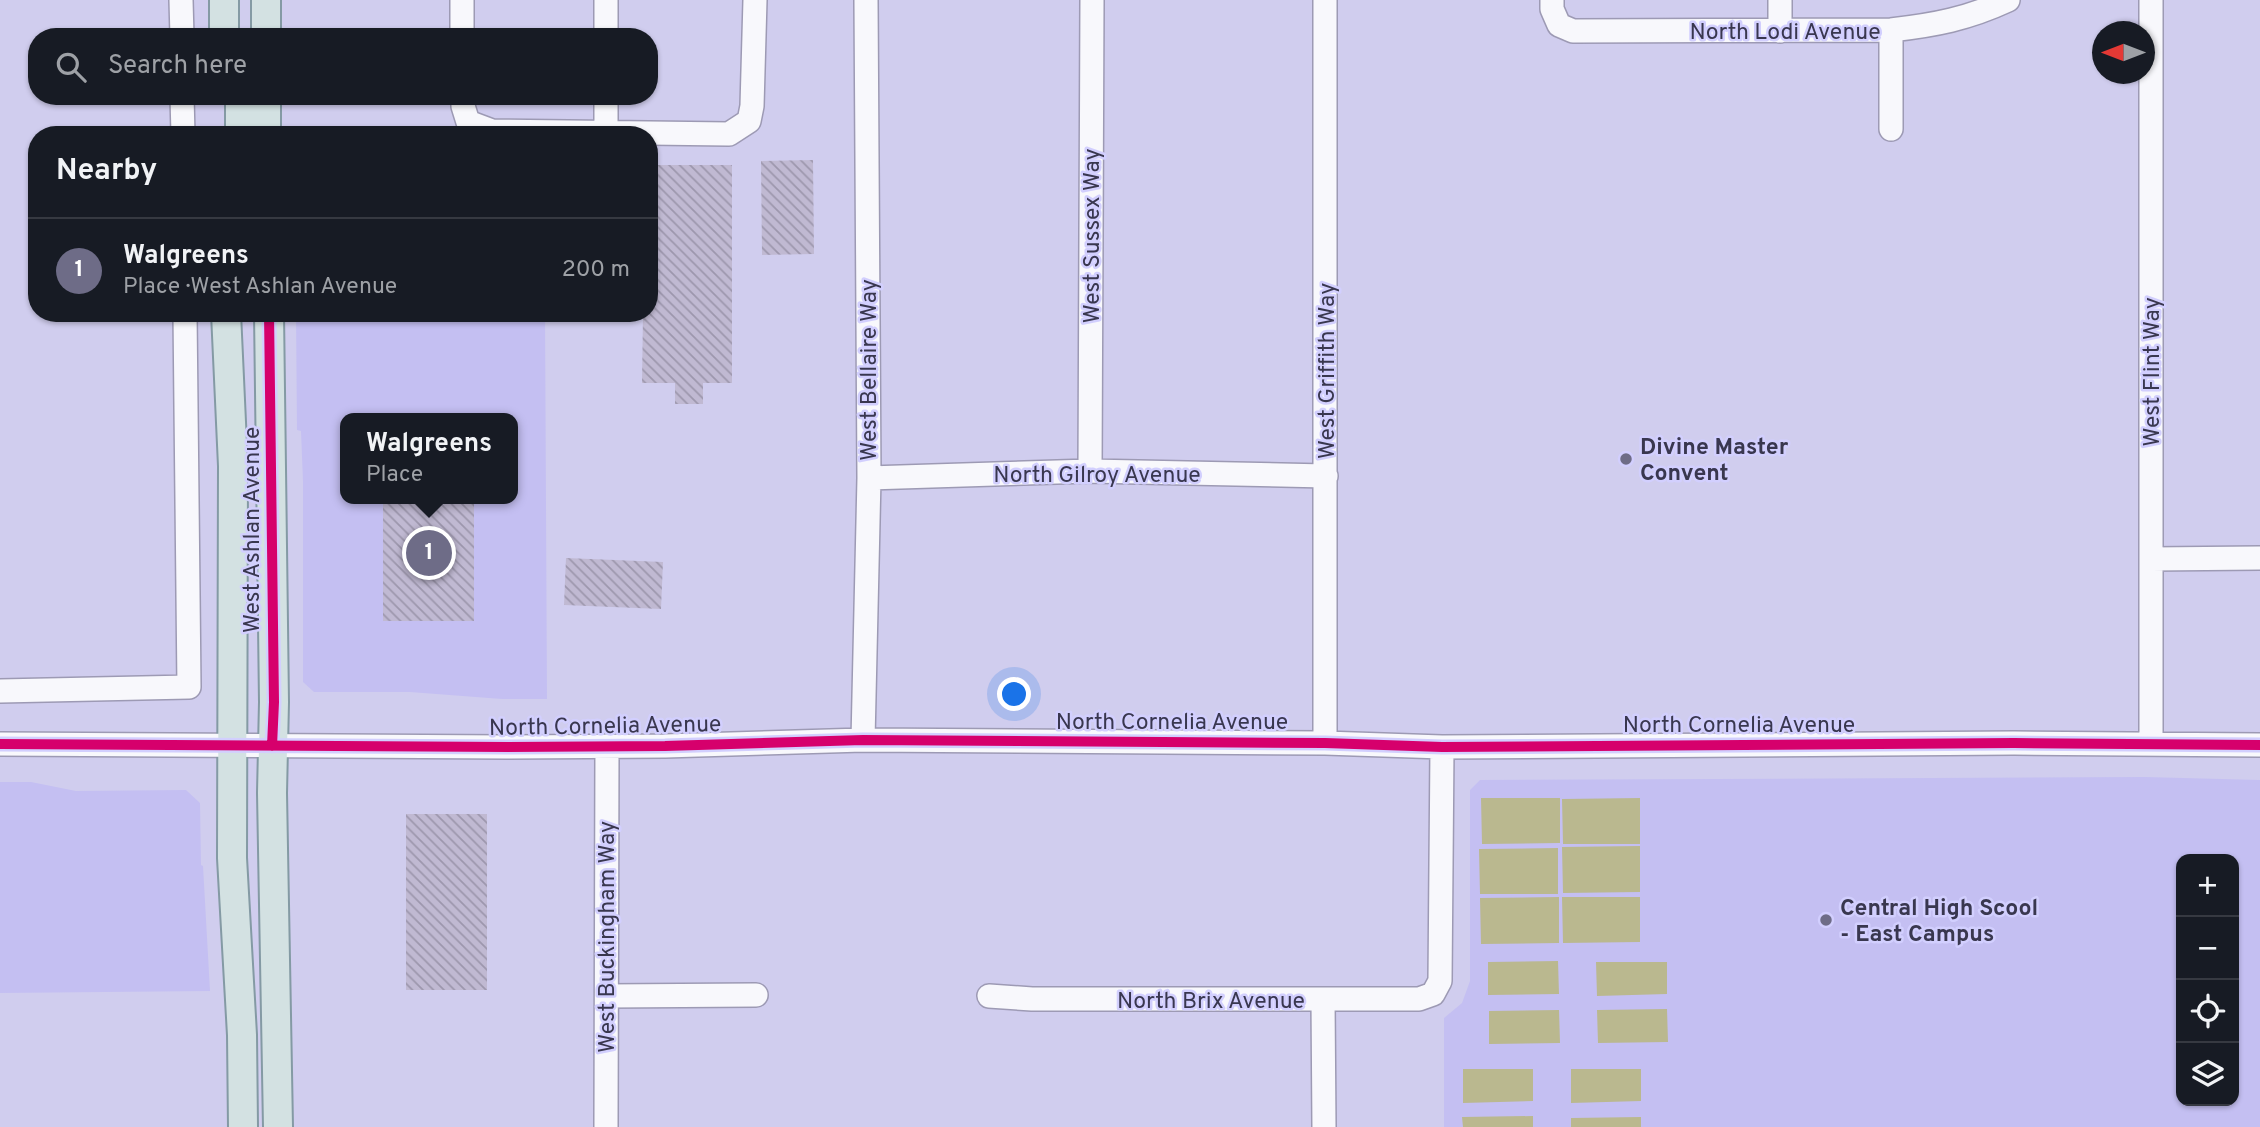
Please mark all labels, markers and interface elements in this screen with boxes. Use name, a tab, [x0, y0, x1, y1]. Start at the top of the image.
street label: North Lodi Avenue	[1689, 19, 1881, 48]
north arrow	[2092, 21, 2155, 84]
search box	[28, 28, 658, 105]
icon: search	[52, 48, 90, 86]
text: Search here	[108, 50, 247, 83]
street label: West Sussex Way	[1079, 148, 1108, 324]
text: Nearby	[56, 153, 157, 190]
text: Walgreens	[123, 240, 249, 273]
text: 1	[74, 256, 84, 285]
text: 200 m	[562, 256, 630, 285]
text: Place · West Ashlan Avenue	[123, 273, 397, 302]
street label: West Bellaire Way	[856, 279, 885, 461]
street label: West Griffith Way	[1314, 283, 1343, 459]
street label: West Flint Way	[2139, 297, 2168, 447]
popup	[340, 413, 518, 504]
street label: West Ashlan Avenue	[239, 427, 268, 633]
text: Walgreens	[366, 428, 492, 461]
place label: Divine Master Convent	[1640, 434, 1789, 489]
marker: Divine Master Convent	[1618, 451, 1634, 467]
text: Place	[366, 461, 423, 490]
street label: North Gilroy Avenue	[993, 462, 1201, 491]
pin: 1	[406, 527, 452, 579]
your location	[997, 677, 1031, 711]
street label: North Cornelia Avenue	[1056, 709, 1288, 738]
street label: North Cornelia Avenue	[489, 711, 722, 744]
street label: North Cornelia Avenue	[1623, 712, 1855, 741]
street label: West Buckingham Way	[594, 821, 623, 1053]
map controls	[2176, 854, 2239, 1106]
button: +	[2176, 854, 2239, 917]
place label: Central High Scool - East Campus	[1840, 895, 2038, 950]
marker: Central High Scool - East Campus	[1818, 912, 1834, 928]
button: −	[2176, 917, 2239, 980]
button: locate	[2176, 980, 2239, 1043]
street label: North Brix Avenue	[1117, 988, 1305, 1017]
button: layers	[2176, 1043, 2239, 1106]

